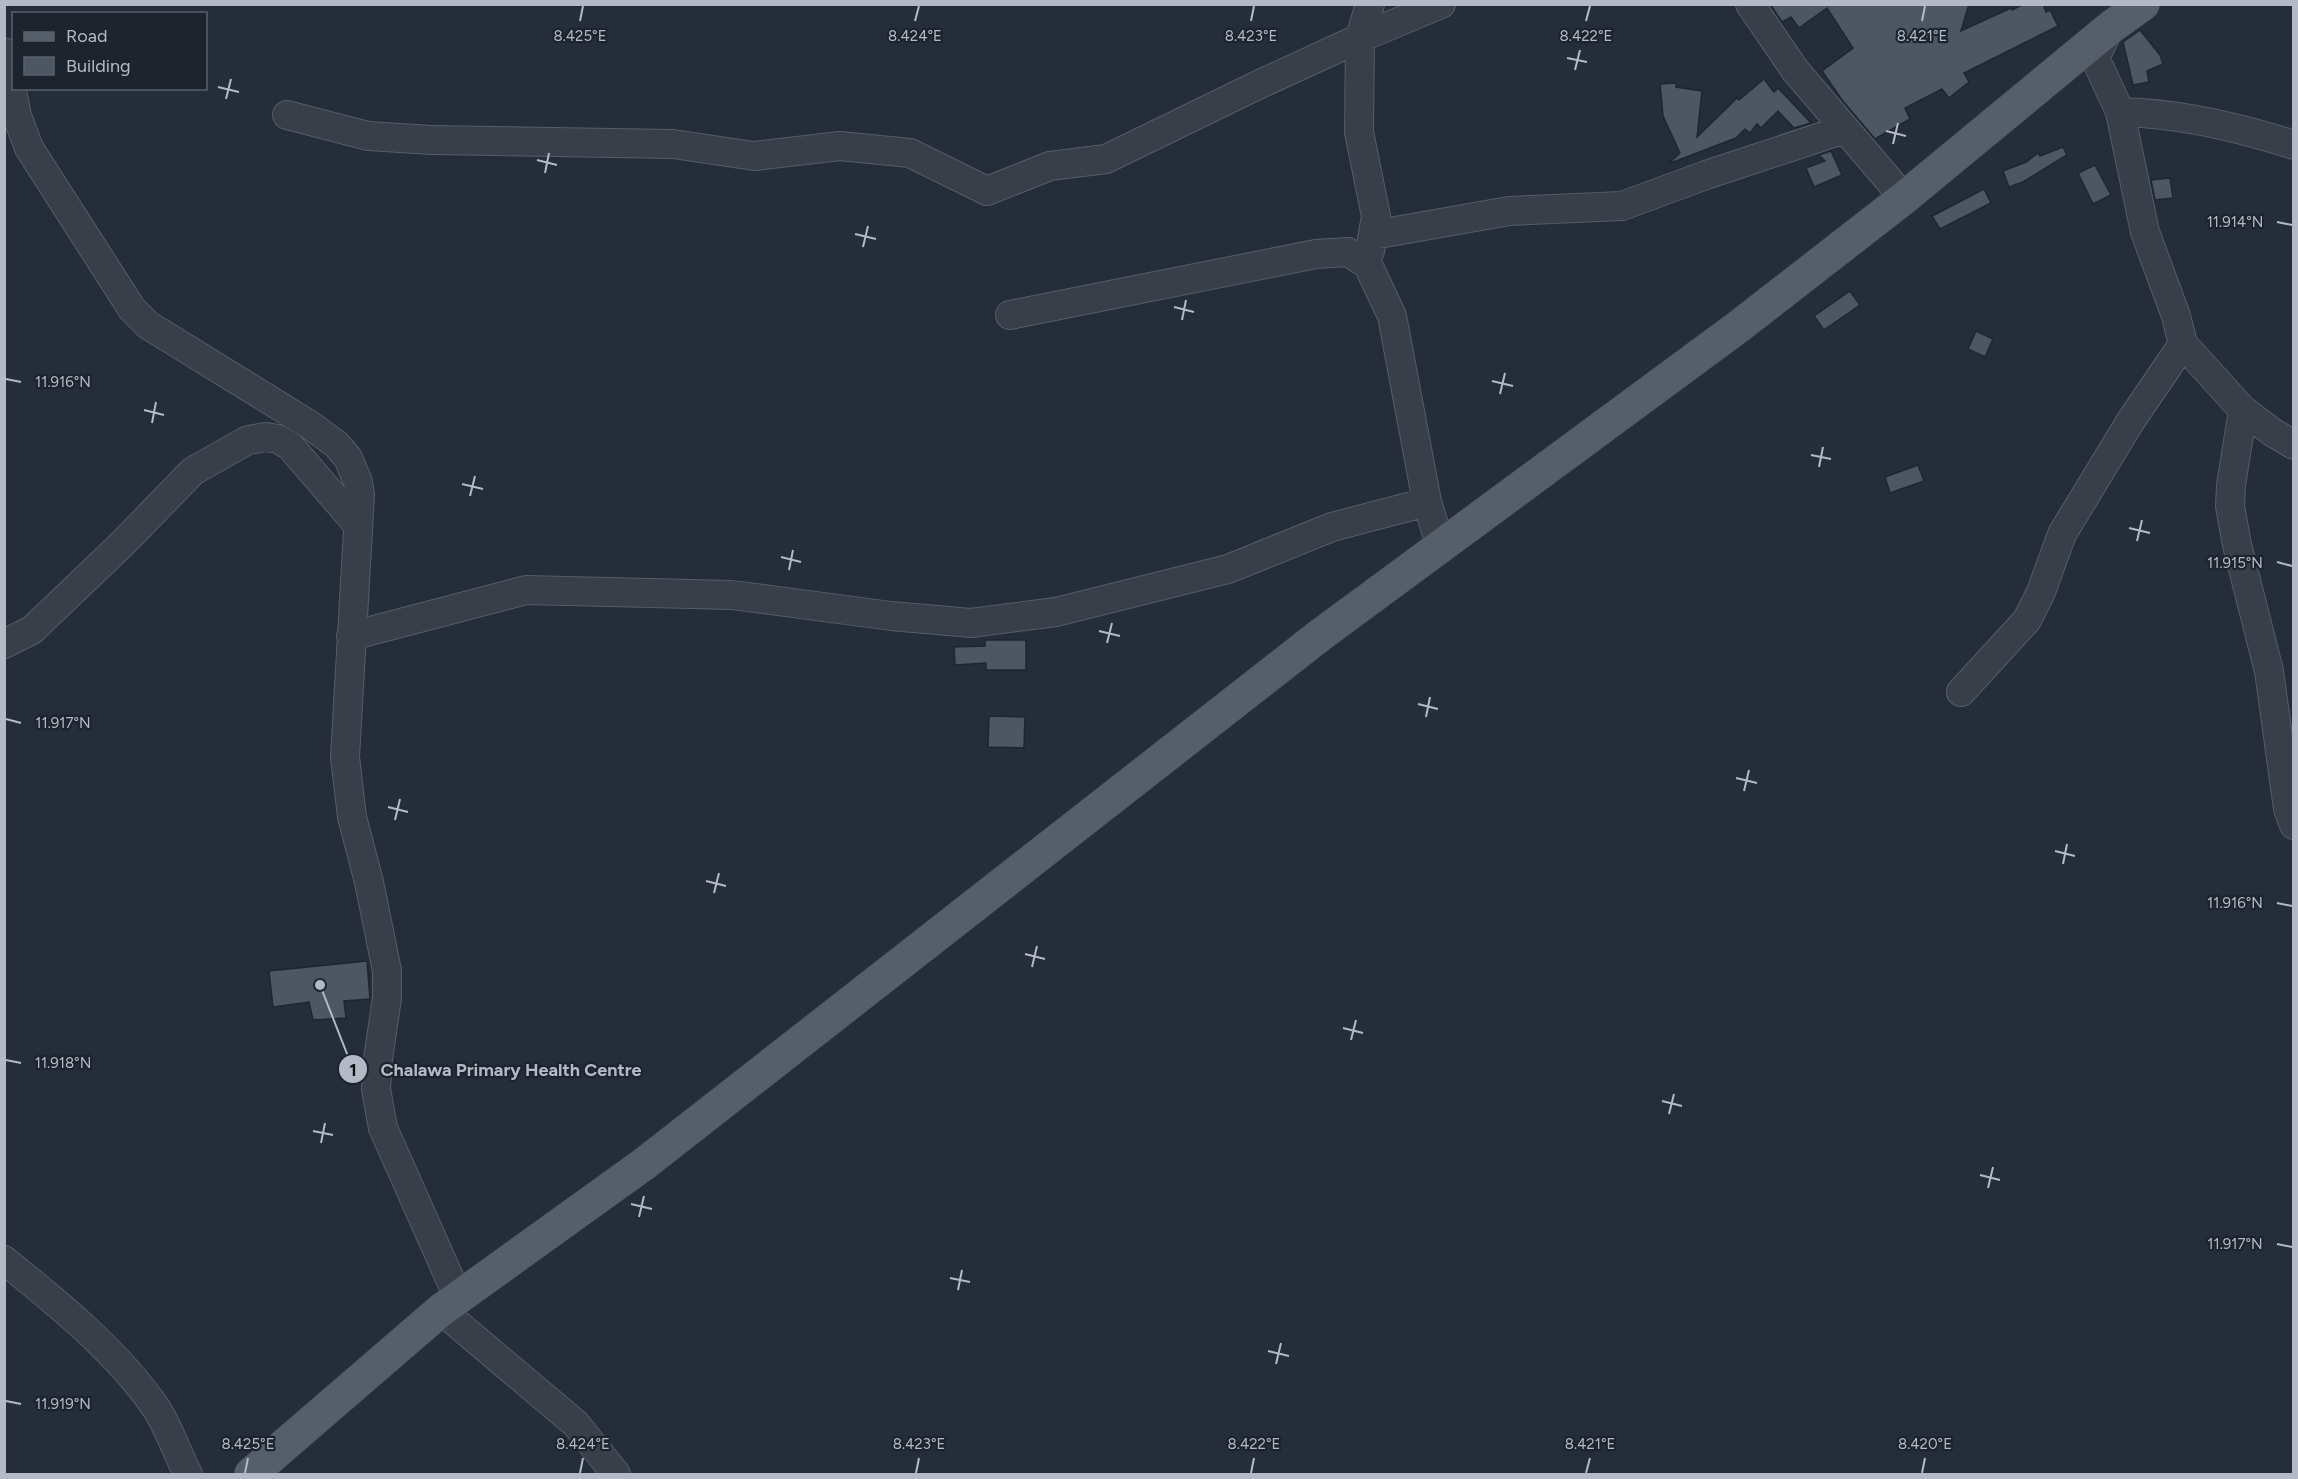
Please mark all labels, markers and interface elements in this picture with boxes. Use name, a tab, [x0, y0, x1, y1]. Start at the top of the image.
legend	[12, 12, 207, 90]
text: Road	[66, 25, 107, 47]
text: 8.425°E	[553, 27, 607, 45]
text: 8.424°E	[888, 27, 942, 45]
text: 8.423°E	[1225, 27, 1277, 45]
text: 8.422°E	[1560, 27, 1612, 45]
text: 8.421°E	[1897, 27, 1947, 45]
text: Building	[66, 55, 131, 77]
text: 11.914°N	[2207, 213, 2263, 231]
text: 11.916°N	[35, 373, 91, 391]
text: 11.915°N	[2207, 554, 2263, 572]
text: 11.917°N	[35, 714, 91, 732]
text: 11.916°N	[2207, 894, 2263, 912]
callout: Chalawa Primary Health Centre	[338, 1051, 653, 1087]
text: 11.918°N	[35, 1054, 91, 1072]
text: 1	[349, 1059, 357, 1081]
text: Chalawa Primary Health Centre	[381, 1059, 642, 1081]
text: 11.917°N	[2207, 1235, 2263, 1253]
text: 11.919°N	[35, 1395, 91, 1413]
text: 8.425°E	[221, 1435, 275, 1453]
text: 8.424°E	[556, 1435, 610, 1453]
text: 8.423°E	[893, 1435, 945, 1453]
text: 8.422°E	[1228, 1435, 1280, 1453]
text: 8.421°E	[1565, 1435, 1615, 1453]
text: 8.420°E	[1898, 1435, 1952, 1453]

